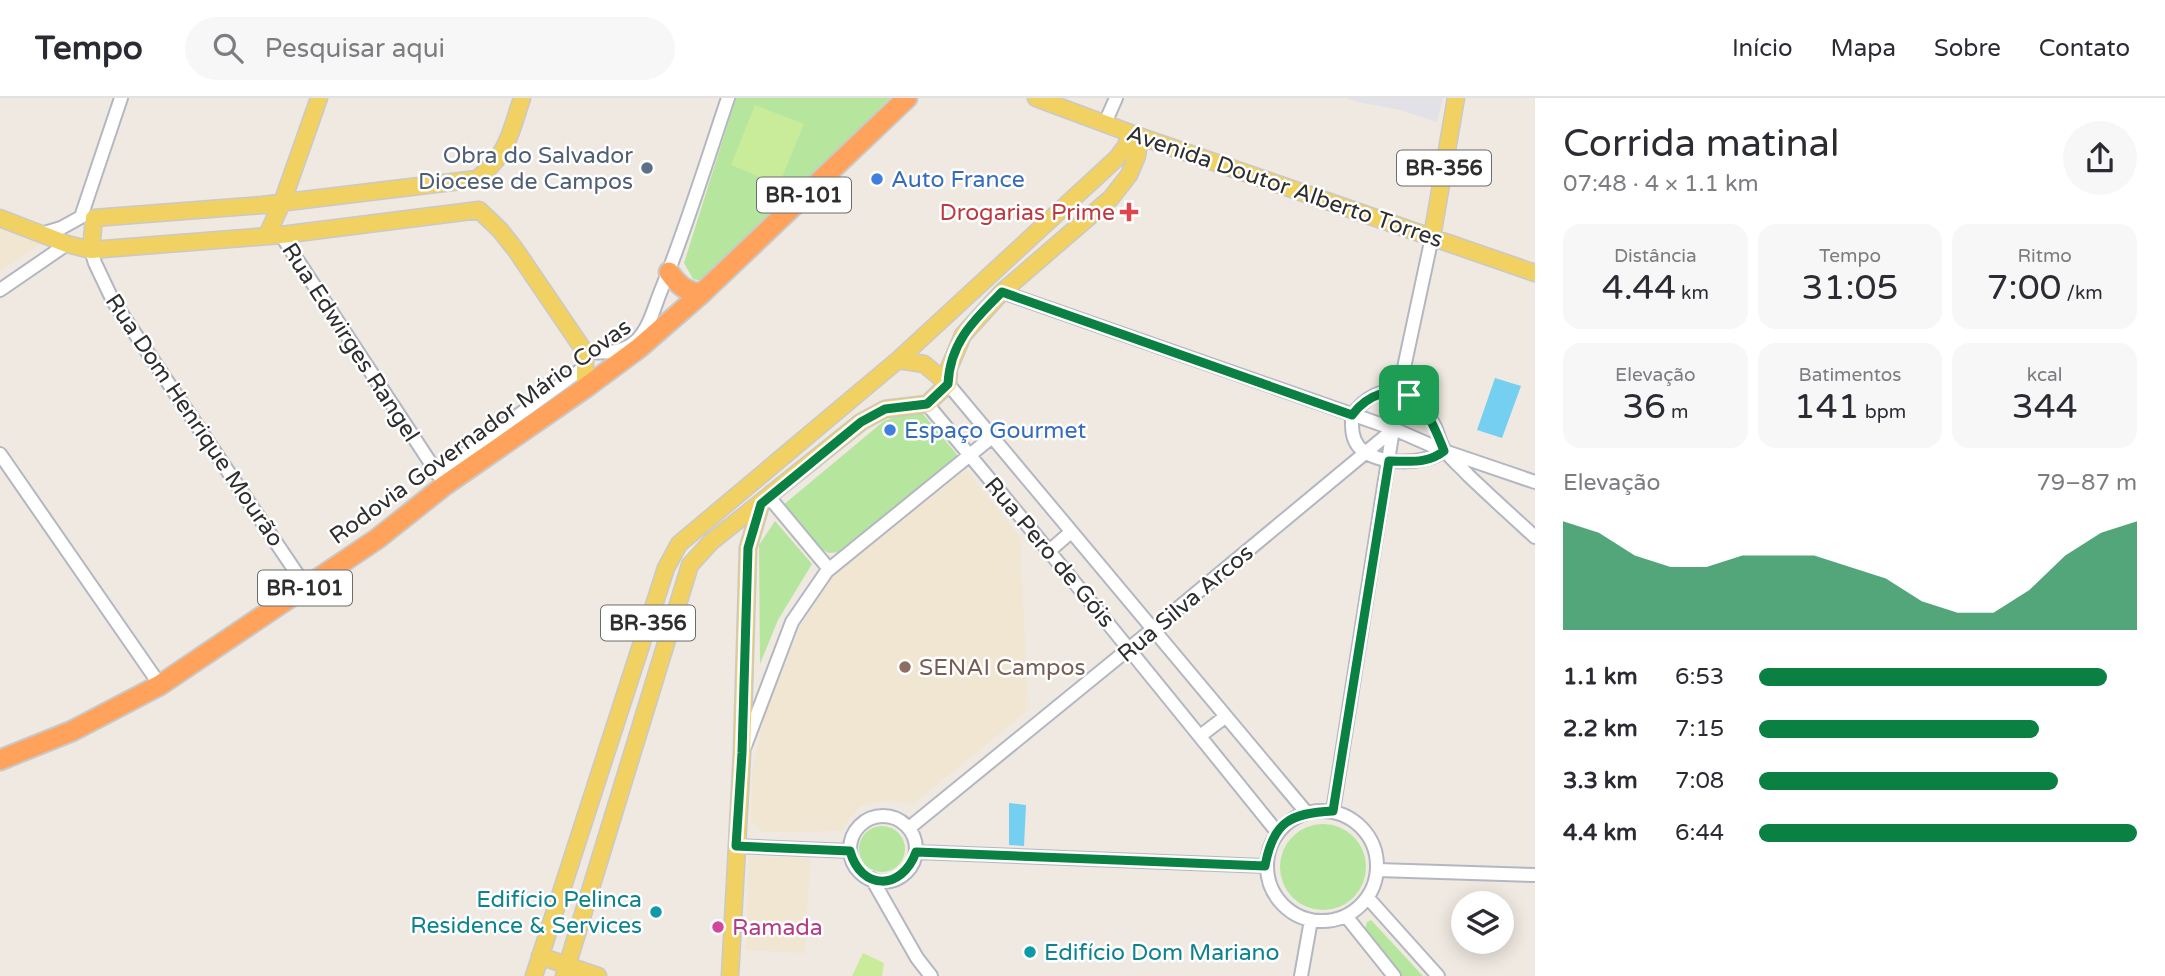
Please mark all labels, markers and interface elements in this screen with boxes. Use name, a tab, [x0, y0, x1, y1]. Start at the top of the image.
search box	[185, 17, 675, 80]
text: Tempo	[35, 29, 143, 68]
icon: search	[209, 29, 247, 67]
text: Pesquisar aqui	[265, 33, 445, 64]
text: Início	[1732, 34, 1793, 63]
text: Mapa	[1831, 34, 1896, 63]
text: Sobre	[1934, 34, 2001, 63]
text: Contato	[2039, 34, 2130, 63]
street label: Avenida Doutor Alberto Torres	[1123, 120, 1446, 254]
text: Corrida matinal	[1563, 121, 1839, 167]
button: share	[2063, 121, 2137, 195]
place label: Obra do Salvador Diocese de Campos	[418, 142, 633, 196]
road number: BR-356	[1397, 150, 1491, 186]
marker: Obra do Salvador Diocese de Campos	[639, 160, 655, 176]
place label: Auto France	[891, 166, 1025, 194]
text: 07:48 · 4 × 1.1 km	[1563, 170, 1759, 198]
marker: Auto France	[869, 171, 885, 187]
road number: BR-101	[757, 178, 851, 212]
place label: Drogarias Prime	[940, 199, 1115, 227]
marker: Drogarias Prime	[1121, 204, 1137, 220]
street label: Rua Edwirges Rangel	[275, 238, 425, 447]
text: Distância	[1614, 245, 1697, 267]
text: Tempo	[1819, 245, 1881, 267]
text: Ritmo	[2017, 245, 2072, 267]
text: 4.44	[1602, 267, 1676, 309]
text: 31:05	[1801, 267, 1899, 309]
text: 7:00	[1987, 267, 2062, 309]
text: km	[1676, 282, 1709, 304]
text: /km	[2062, 282, 2103, 304]
street label: Rua Dom Henrique Mourão	[99, 289, 289, 552]
street label: Rodovia Governador Mário Covas	[324, 313, 637, 551]
text: Elevação	[1615, 364, 1696, 386]
text: Batimentos	[1799, 364, 1901, 386]
text: kcal	[2027, 364, 2063, 386]
pin	[1379, 365, 1439, 425]
icon: arrive	[1390, 376, 1428, 414]
text: 36	[1622, 386, 1666, 428]
text: 141	[1794, 386, 1860, 428]
text: 344	[2012, 386, 2078, 428]
text: m	[1666, 401, 1689, 423]
text: bpm	[1860, 401, 1906, 423]
place label: Espaço Gourmet	[904, 417, 1086, 445]
marker: Espaço Gourmet	[882, 422, 898, 438]
text: Elevação	[1563, 469, 1660, 497]
text: 79–87 m	[2036, 469, 2137, 497]
street label: Rua Pero de Góis	[978, 472, 1120, 633]
street label: Rua Silva Arcos	[1112, 539, 1259, 669]
road number: BR-101	[258, 570, 352, 606]
road number: BR-356	[601, 606, 695, 640]
place label: SENAI Campos	[919, 654, 1086, 682]
marker: SENAI Campos	[897, 659, 913, 675]
text: 1.1 km	[1563, 663, 1638, 691]
text: 6:53	[1675, 663, 1724, 691]
text: 2.2 km	[1563, 715, 1638, 743]
text: 7:15	[1675, 715, 1724, 743]
text: 3.3 km	[1563, 767, 1638, 795]
text: 7:08	[1675, 767, 1724, 795]
text: 4.4 km	[1563, 819, 1637, 847]
text: 6:44	[1675, 819, 1724, 847]
place label: Edifício Pelinca Residence & Services	[410, 886, 642, 940]
map controls	[1451, 891, 1514, 954]
button: layers	[1451, 891, 1514, 954]
marker: Edifício Pelinca Residence & Services	[648, 904, 664, 920]
place label: Ramada	[732, 914, 823, 942]
marker: Ramada	[710, 919, 726, 935]
place label: Edifício Dom Mariano	[1044, 939, 1280, 967]
marker: Edifício Dom Mariano	[1022, 944, 1038, 960]

